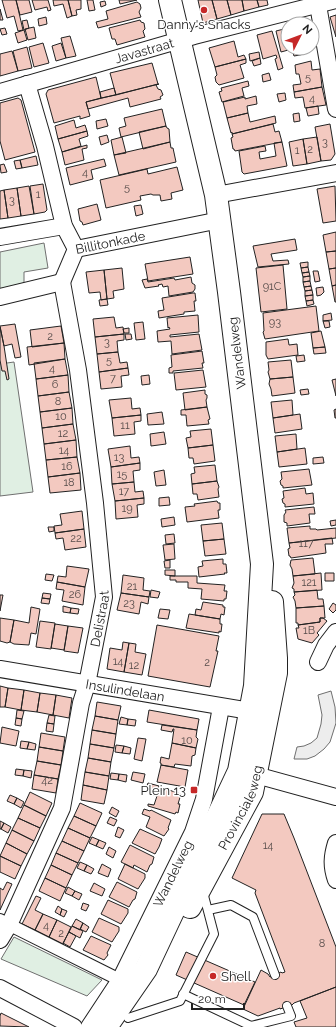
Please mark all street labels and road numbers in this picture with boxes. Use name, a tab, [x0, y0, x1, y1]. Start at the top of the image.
street label: Javastraat	[113, 35, 176, 66]
street label: Billitonkade	[74, 228, 147, 256]
street label: Wandelweg	[225, 316, 249, 390]
street label: Delistraat	[87, 589, 112, 648]
street label: Insulindelaan	[85, 676, 166, 704]
street label: Provincialeweg	[215, 764, 265, 852]
street label: Wandelweg	[150, 838, 195, 909]

